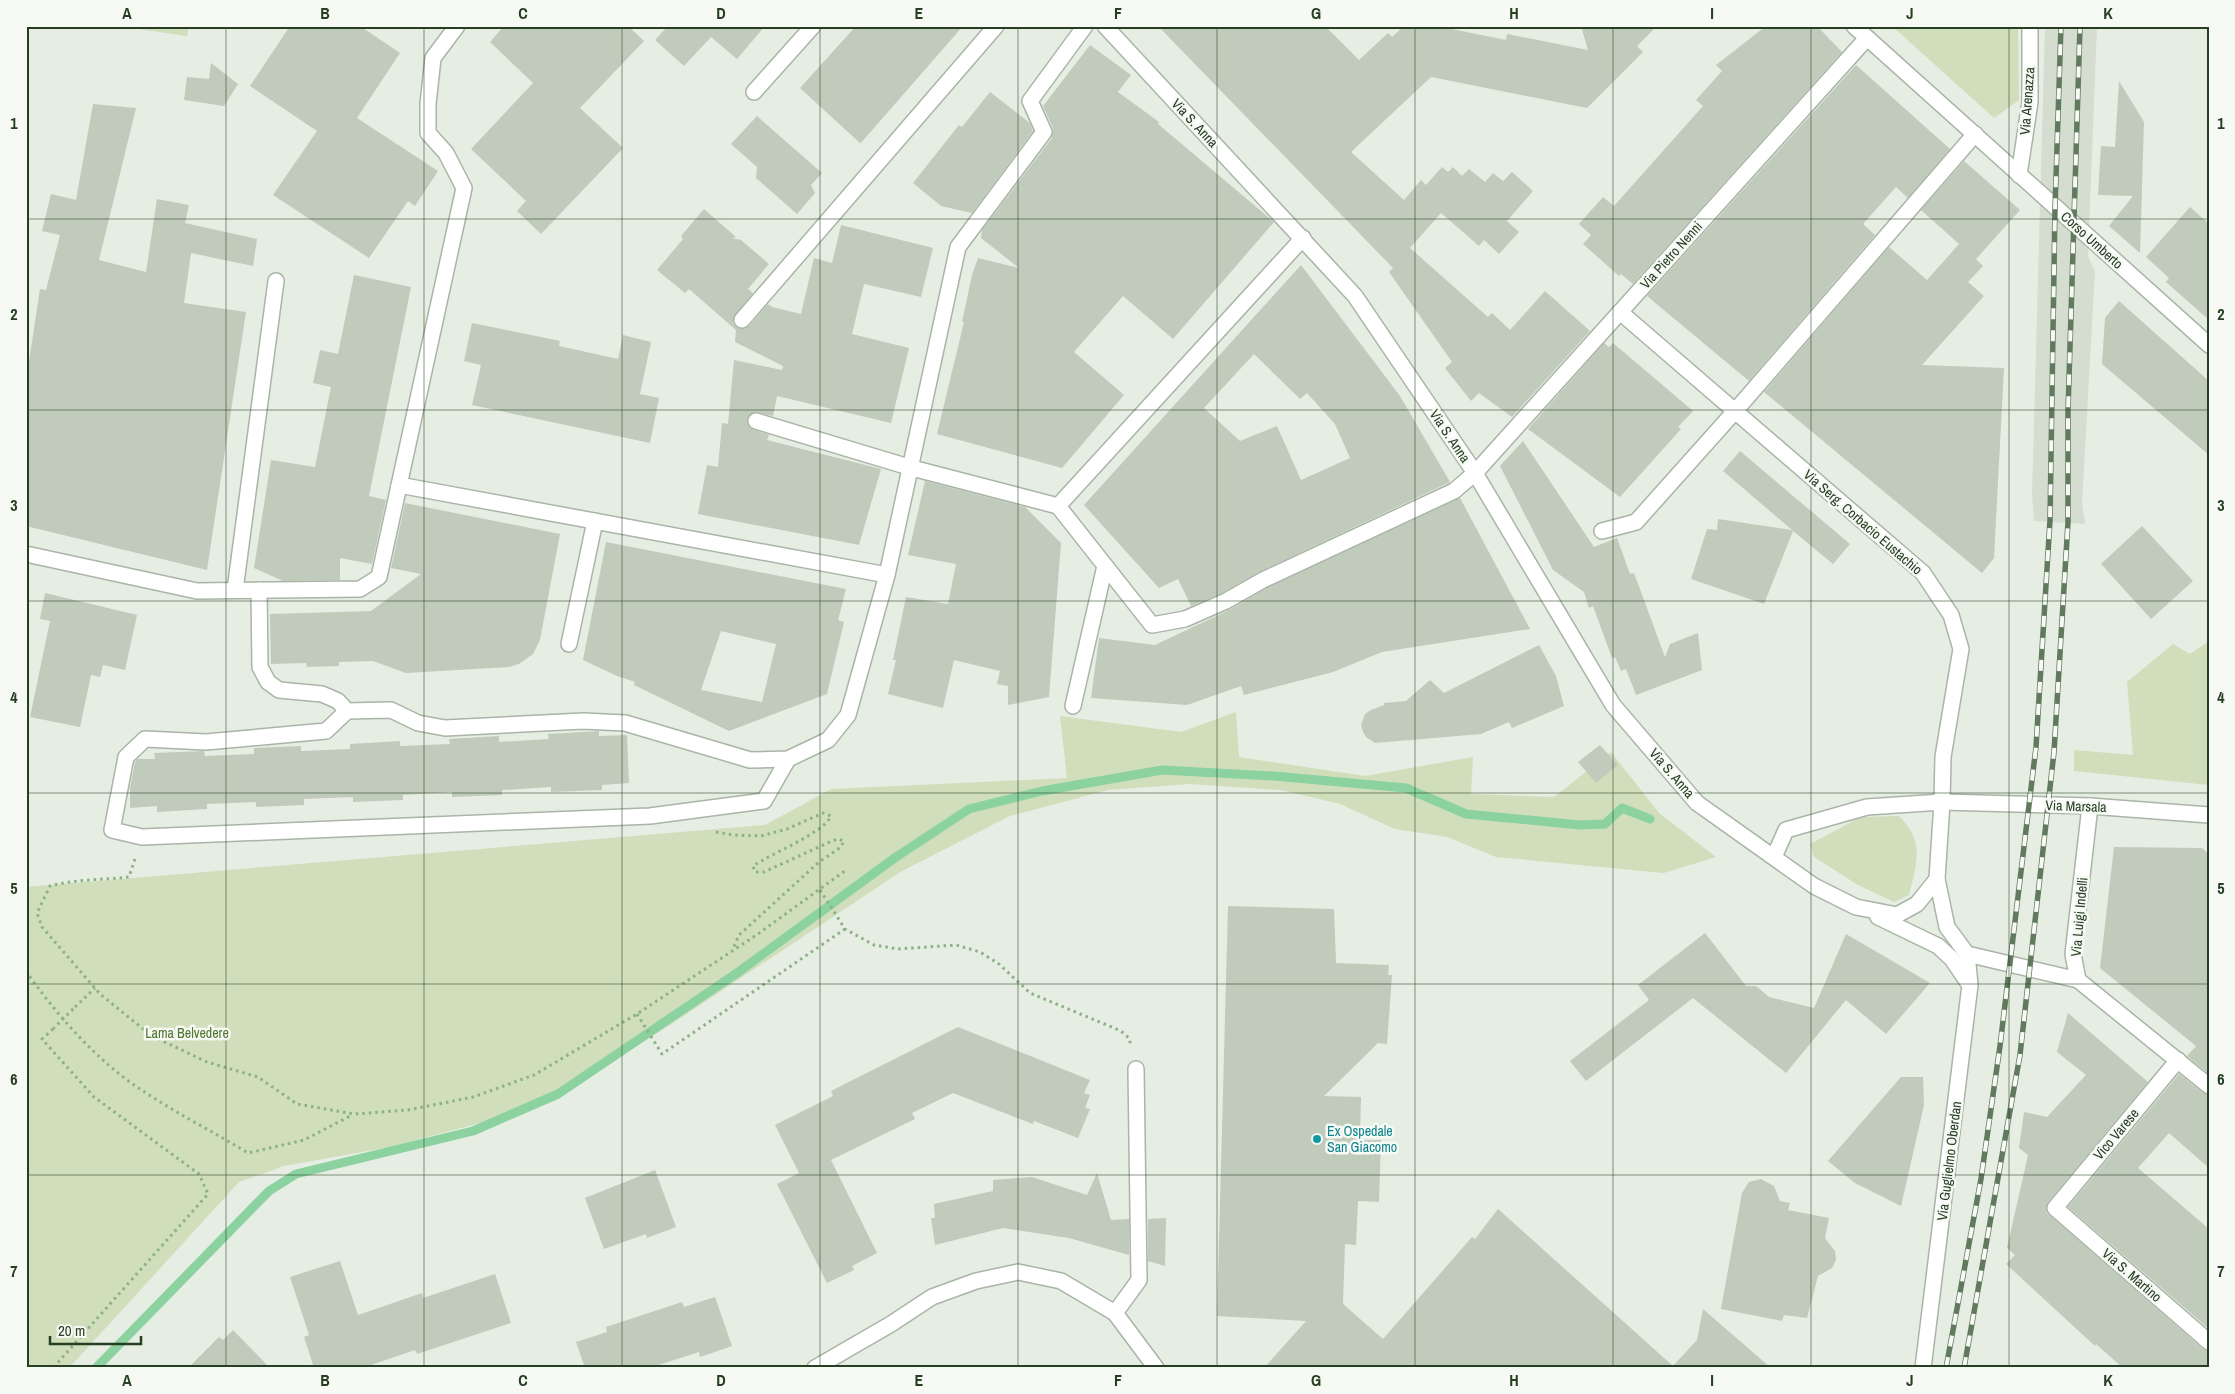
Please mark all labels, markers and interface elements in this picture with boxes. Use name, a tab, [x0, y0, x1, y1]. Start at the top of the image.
text: A	[122, 2, 132, 24]
text: B	[320, 2, 330, 24]
text: C	[518, 2, 528, 24]
text: D	[716, 2, 726, 24]
text: E	[915, 2, 924, 24]
text: F	[1114, 2, 1122, 24]
text: G	[1311, 2, 1321, 24]
text: H	[1509, 2, 1519, 24]
text: I	[1710, 2, 1714, 24]
text: J	[1906, 2, 1914, 24]
text: K	[2103, 2, 2113, 24]
street label: Via Arenazza	[2016, 66, 2038, 136]
street label: Via S. Anna	[1168, 95, 1223, 152]
text: 1	[10, 112, 18, 134]
text: 1	[2217, 112, 2225, 134]
street label: Corso Umberto	[2057, 207, 2127, 273]
street label: Via Pietro Nenni	[1636, 218, 1706, 292]
text: 2	[10, 303, 18, 325]
text: 2	[2217, 303, 2225, 325]
street label: Via S. Anna	[1426, 406, 1475, 467]
street label: Via Serg. Corbacio Eustachio	[1800, 465, 1926, 579]
text: 3	[10, 494, 18, 516]
text: 3	[2217, 494, 2225, 516]
text: 4	[10, 686, 18, 708]
text: 4	[2217, 686, 2225, 708]
street label: Via S. Anna	[1645, 744, 1699, 802]
street label: Via Marsala	[2045, 796, 2107, 816]
text: 5	[10, 877, 18, 899]
street label: Via Luigi Indelli	[2067, 877, 2091, 957]
text: 5	[2217, 877, 2225, 899]
park label: Lama Belvedere	[145, 1024, 229, 1042]
text: 6	[10, 1068, 18, 1090]
text: 6	[2217, 1068, 2225, 1090]
street label: Via Guglielmo Oberdan	[1933, 1100, 1965, 1222]
street label: Vico Varese	[2089, 1105, 2143, 1163]
place label: Ex Ospedale San Giacomo	[1327, 1122, 1397, 1156]
marker: Ex Ospedale San Giacomo	[1311, 1133, 1323, 1145]
street label: Via S. Martino	[2098, 1244, 2166, 1306]
text: 7	[10, 1260, 18, 1282]
text: 7	[2217, 1260, 2225, 1282]
scale bar	[50, 1314, 141, 1346]
text: 20 m	[58, 1320, 85, 1341]
text: A	[122, 1369, 132, 1391]
text: B	[320, 1369, 330, 1391]
text: C	[518, 1369, 528, 1391]
text: D	[716, 1369, 726, 1391]
text: E	[915, 1369, 924, 1391]
text: F	[1114, 1369, 1122, 1391]
text: G	[1311, 1369, 1321, 1391]
text: H	[1509, 1369, 1519, 1391]
text: I	[1710, 1369, 1714, 1391]
text: J	[1906, 1369, 1914, 1391]
text: K	[2103, 1369, 2113, 1391]

